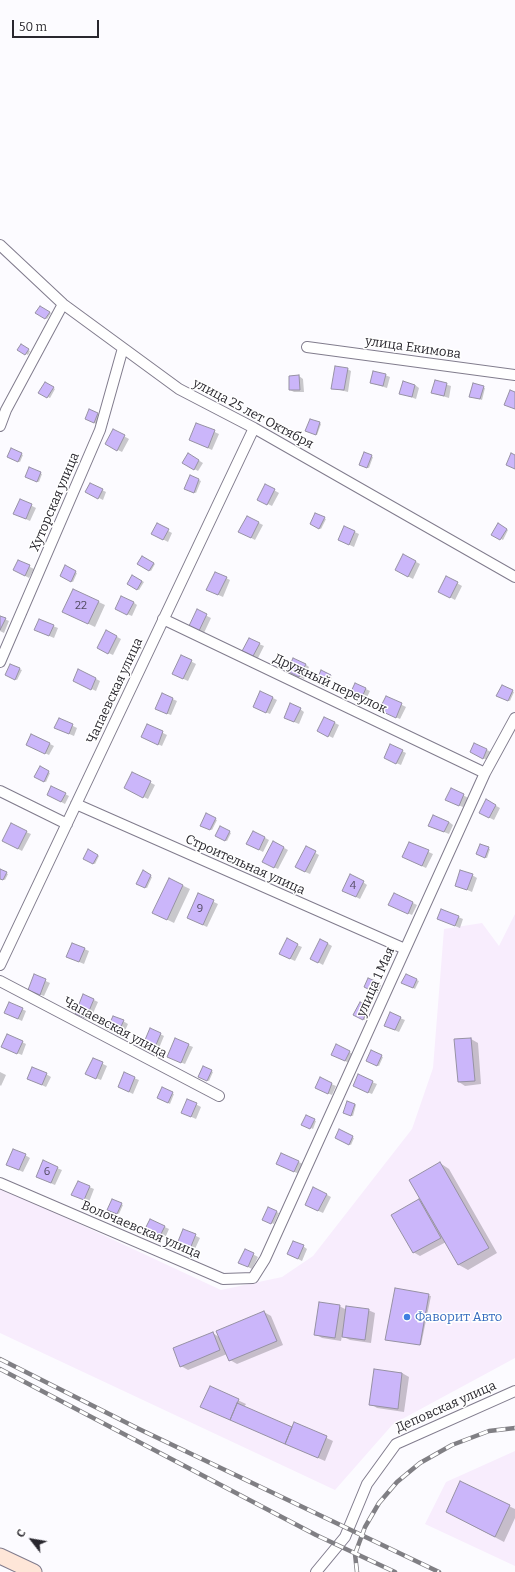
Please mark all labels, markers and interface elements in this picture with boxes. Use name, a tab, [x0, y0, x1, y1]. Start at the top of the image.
scale bar	[14, 12, 101, 38]
text: 50 m	[19, 20, 47, 34]
street label: улица Екимова	[364, 334, 462, 362]
street label: улица 25 лет Октября	[190, 376, 316, 452]
street label: Хуторская улица	[27, 450, 83, 554]
house number: 22	[75, 599, 87, 613]
street label: Чапаевская улица	[84, 636, 146, 746]
street label: Дружный переулок	[271, 651, 389, 717]
street label: Строительная улица	[183, 832, 307, 898]
house number: 4	[350, 879, 356, 893]
house number: 9	[197, 902, 203, 916]
street label: улица 1 Мая	[354, 945, 398, 1019]
street label: Чапаевская улица	[61, 994, 169, 1062]
house number: 6	[44, 1165, 50, 1179]
street label: Волочаевская улица	[79, 1198, 203, 1262]
place label: Фаворит Авто	[415, 1309, 502, 1325]
marker: Фаворит Авто	[402, 1312, 412, 1322]
street label: Деповская улица	[393, 1378, 499, 1436]
north arrow	[12, 1520, 52, 1560]
text: С	[14, 1527, 29, 1540]

